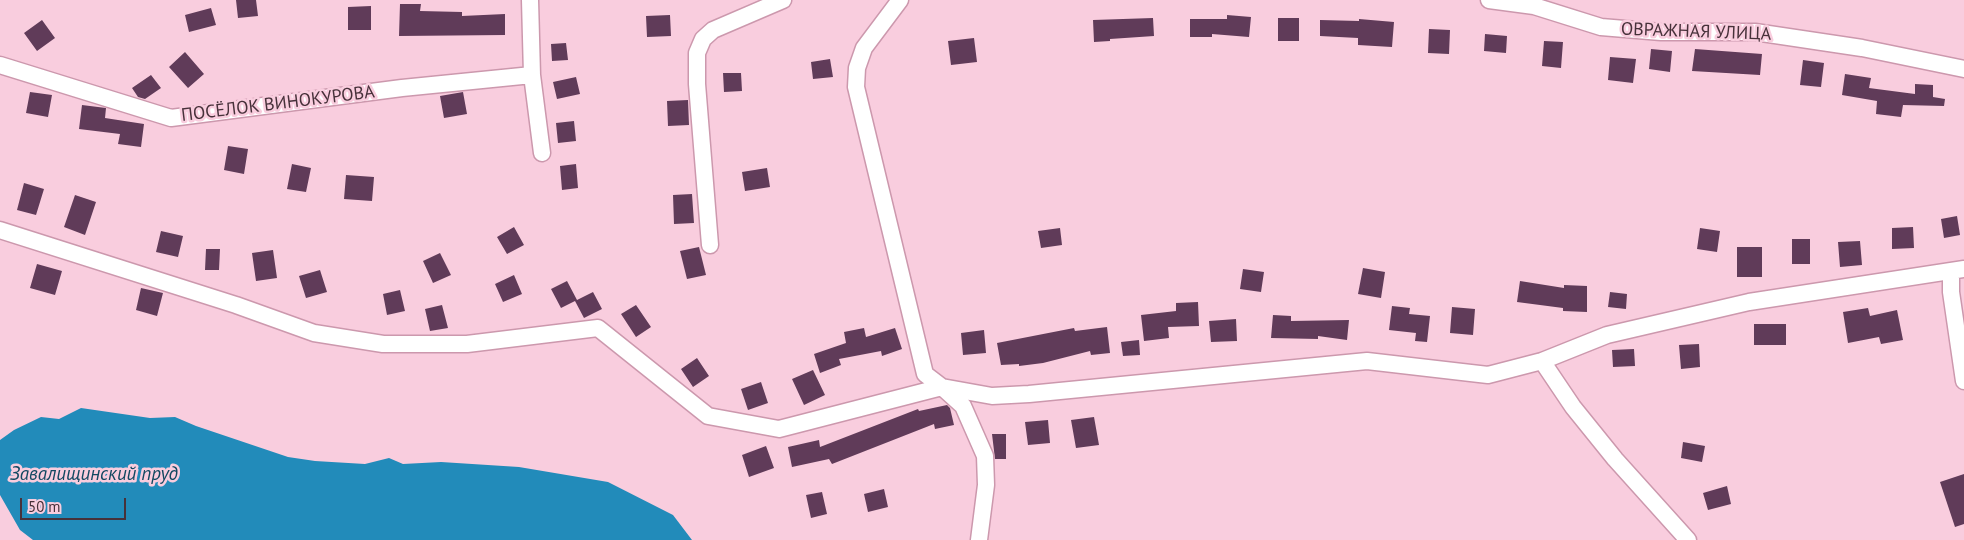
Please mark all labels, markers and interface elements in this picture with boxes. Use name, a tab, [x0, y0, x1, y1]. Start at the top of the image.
street label: ОВРАЖНАЯ УЛИЦА	[1621, 19, 1771, 45]
street label: ПОСЁЛОК ВИНОКУРОВА	[180, 81, 376, 127]
water label: Завалищинский пруд	[10, 464, 178, 486]
scale bar	[22, 488, 129, 520]
text: 50 m	[28, 497, 61, 516]

